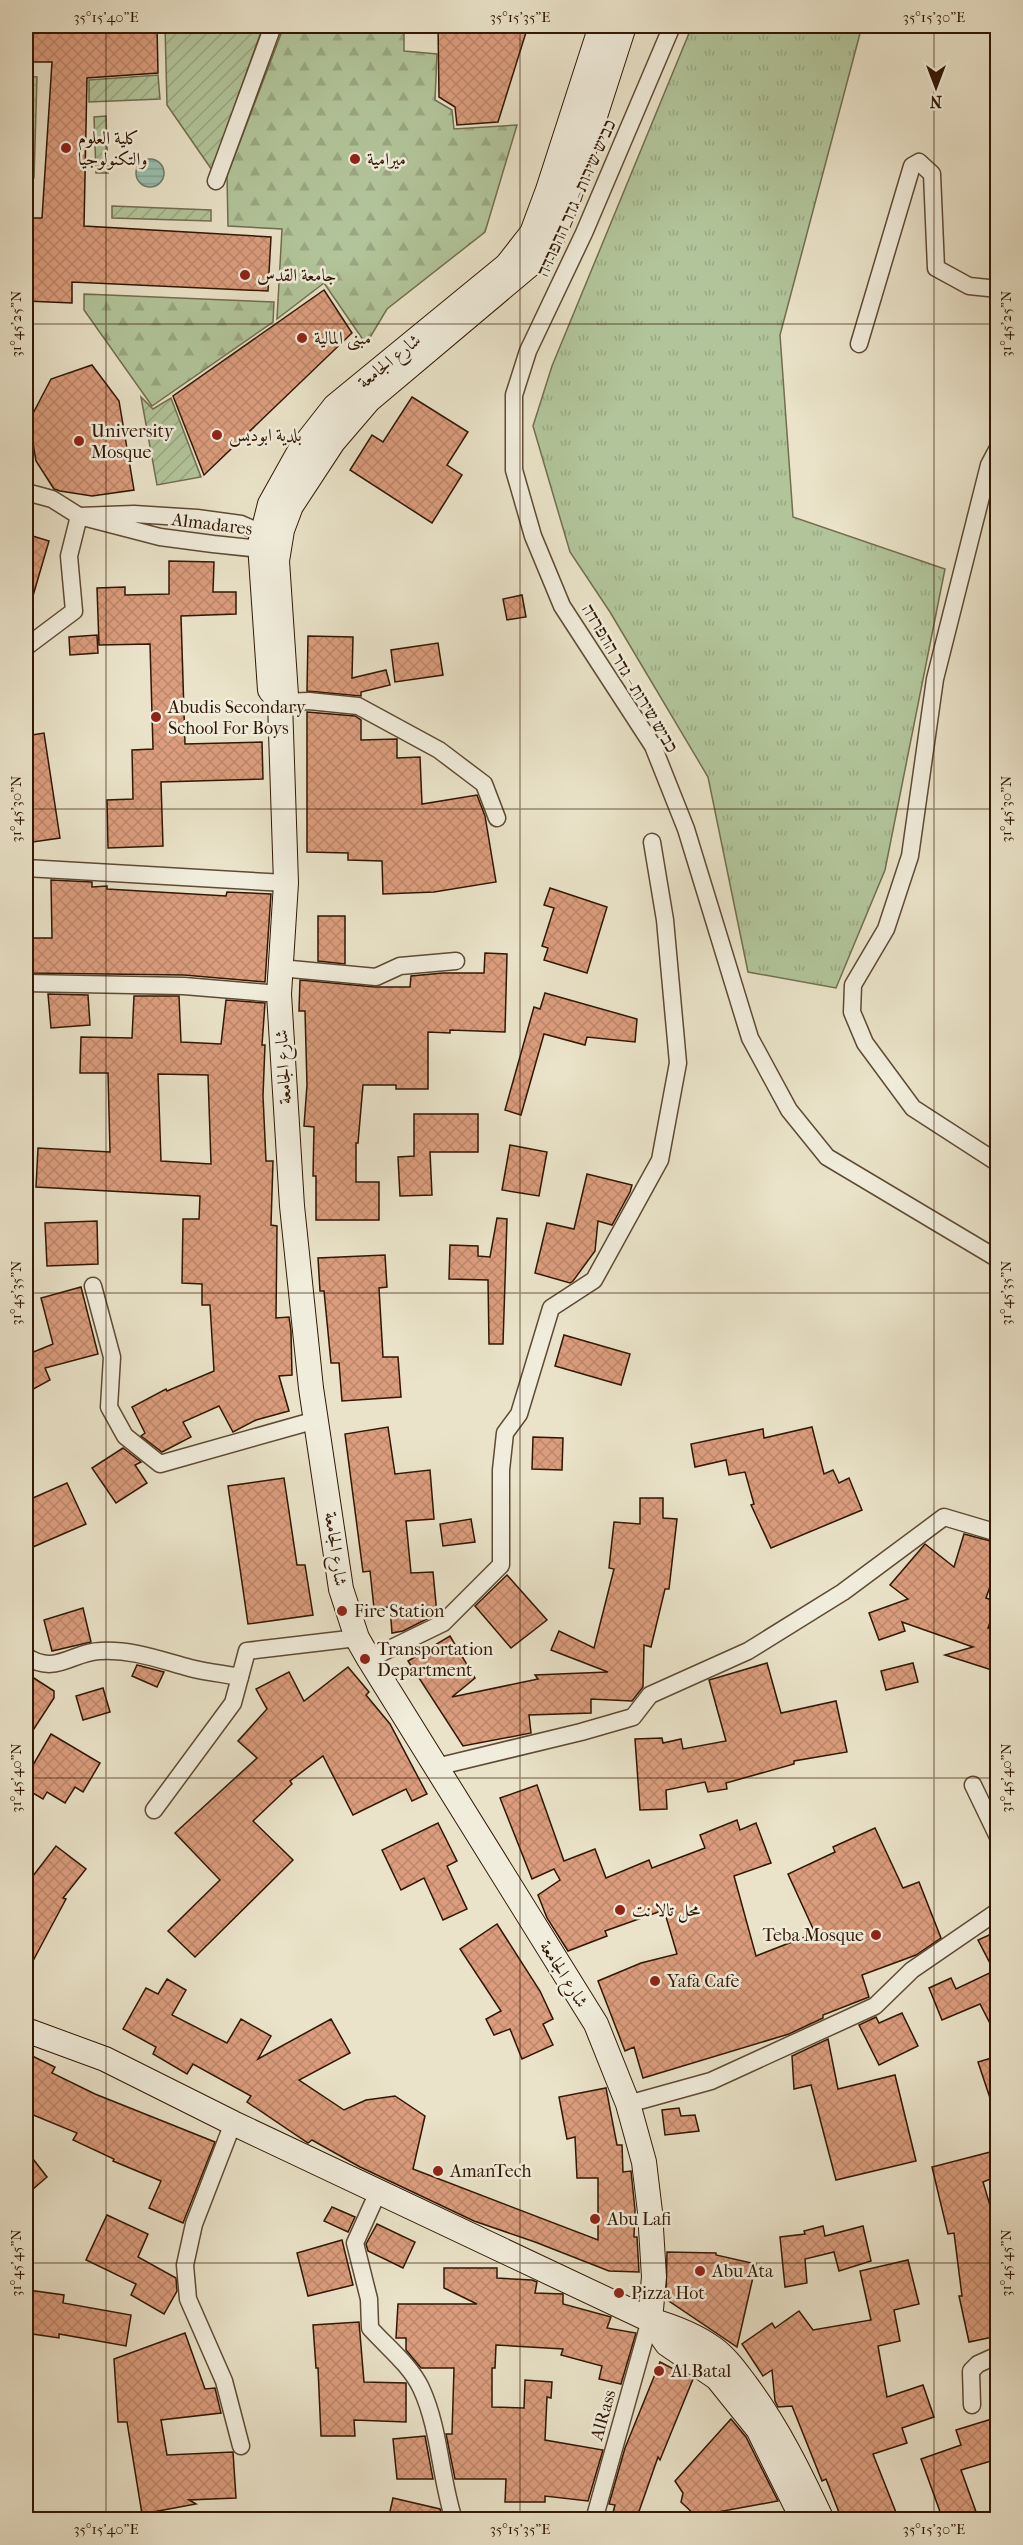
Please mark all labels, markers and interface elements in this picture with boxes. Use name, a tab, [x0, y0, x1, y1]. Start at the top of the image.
text: 35°15'40"E	[73, 8, 139, 26]
text: 35°15'35"E	[490, 8, 550, 26]
text: 35°15'30"E	[903, 8, 965, 26]
north arrow	[906, 57, 966, 117]
text: N	[929, 92, 942, 111]
street label: כביש שירות - גדר ההפרדה	[532, 116, 621, 280]
place label: كلية العلوم والتكنولوجيا	[78, 128, 148, 170]
marker: كلية العلوم والتكنولوجيا	[59, 141, 73, 155]
place label: ميرامية	[367, 149, 406, 170]
marker: ميرامية	[348, 152, 362, 166]
place label: جامعة القدس	[257, 265, 337, 286]
marker: جامعة القدس	[238, 268, 252, 282]
text: 31°45'25"N	[7, 290, 25, 357]
text: 31°45'25"N	[997, 290, 1015, 357]
place label: مبنى المالية	[314, 328, 371, 351]
street label: شارع الجامعة	[354, 330, 428, 396]
marker: مبنى المالية	[295, 331, 309, 345]
place label: University Mosque	[91, 421, 175, 463]
place label: بلدية ابوديس	[229, 425, 302, 447]
marker: بلدية ابوديس	[210, 428, 224, 442]
marker: University Mosque	[72, 434, 86, 448]
street label: Almadares	[169, 509, 254, 540]
street label: כביש שירות - גדר ההפרדה	[577, 600, 682, 756]
place label: Abudis Secondary School For Boys	[167, 697, 307, 739]
marker: Abudis Secondary School For Boys	[149, 710, 163, 724]
text: 31°45'30"N	[7, 775, 25, 842]
text: 31°45'30"N	[997, 775, 1015, 842]
street label: شارع الجامعة	[271, 1029, 300, 1105]
text: 31°45'35"N	[7, 1260, 25, 1326]
text: 31°45'35"N	[997, 1260, 1015, 1326]
street label: شارع الجامعة	[316, 1511, 351, 1588]
place label: Fire Station	[354, 1601, 445, 1622]
marker: Fire Station	[335, 1604, 349, 1618]
place label: Transportation Department	[377, 1639, 494, 1681]
marker: Transportation Department	[358, 1652, 372, 1666]
text: 31°45'40"N	[7, 1743, 25, 1813]
text: 31°45'40"N	[997, 1743, 1015, 1813]
place label: محل تالا نت	[632, 1900, 700, 1923]
marker: محل تالا نت	[613, 1903, 627, 1917]
place label: Teba Mosque	[762, 1925, 864, 1946]
marker: Teba Mosque	[869, 1928, 883, 1942]
street label: شارع الجامعة	[531, 1937, 592, 2014]
place label: Yafa Cafe	[666, 1971, 739, 1992]
marker: Yafa Cafe	[648, 1974, 662, 1988]
place label: AmanTech	[449, 2161, 532, 2182]
marker: AmanTech	[431, 2164, 445, 2178]
place label: Abu Lafi	[606, 2209, 671, 2230]
marker: Abu Lafi	[588, 2212, 602, 2226]
text: 31°45'45"N	[7, 2229, 25, 2297]
text: 31°45'45"N	[997, 2229, 1015, 2297]
place label: Abu Ata	[711, 2261, 774, 2282]
marker: Abu Ata	[693, 2264, 707, 2278]
place label: Pizza Hot	[631, 2283, 705, 2304]
marker: Pizza Hot	[612, 2286, 626, 2300]
place label: Al Batal	[670, 2361, 731, 2382]
marker: Al Batal	[652, 2364, 666, 2378]
street label: AlRass	[586, 2387, 621, 2444]
text: 35°15'40"E	[73, 2520, 139, 2538]
text: 35°15'35"E	[490, 2520, 550, 2538]
text: 35°15'30"E	[903, 2520, 965, 2538]

